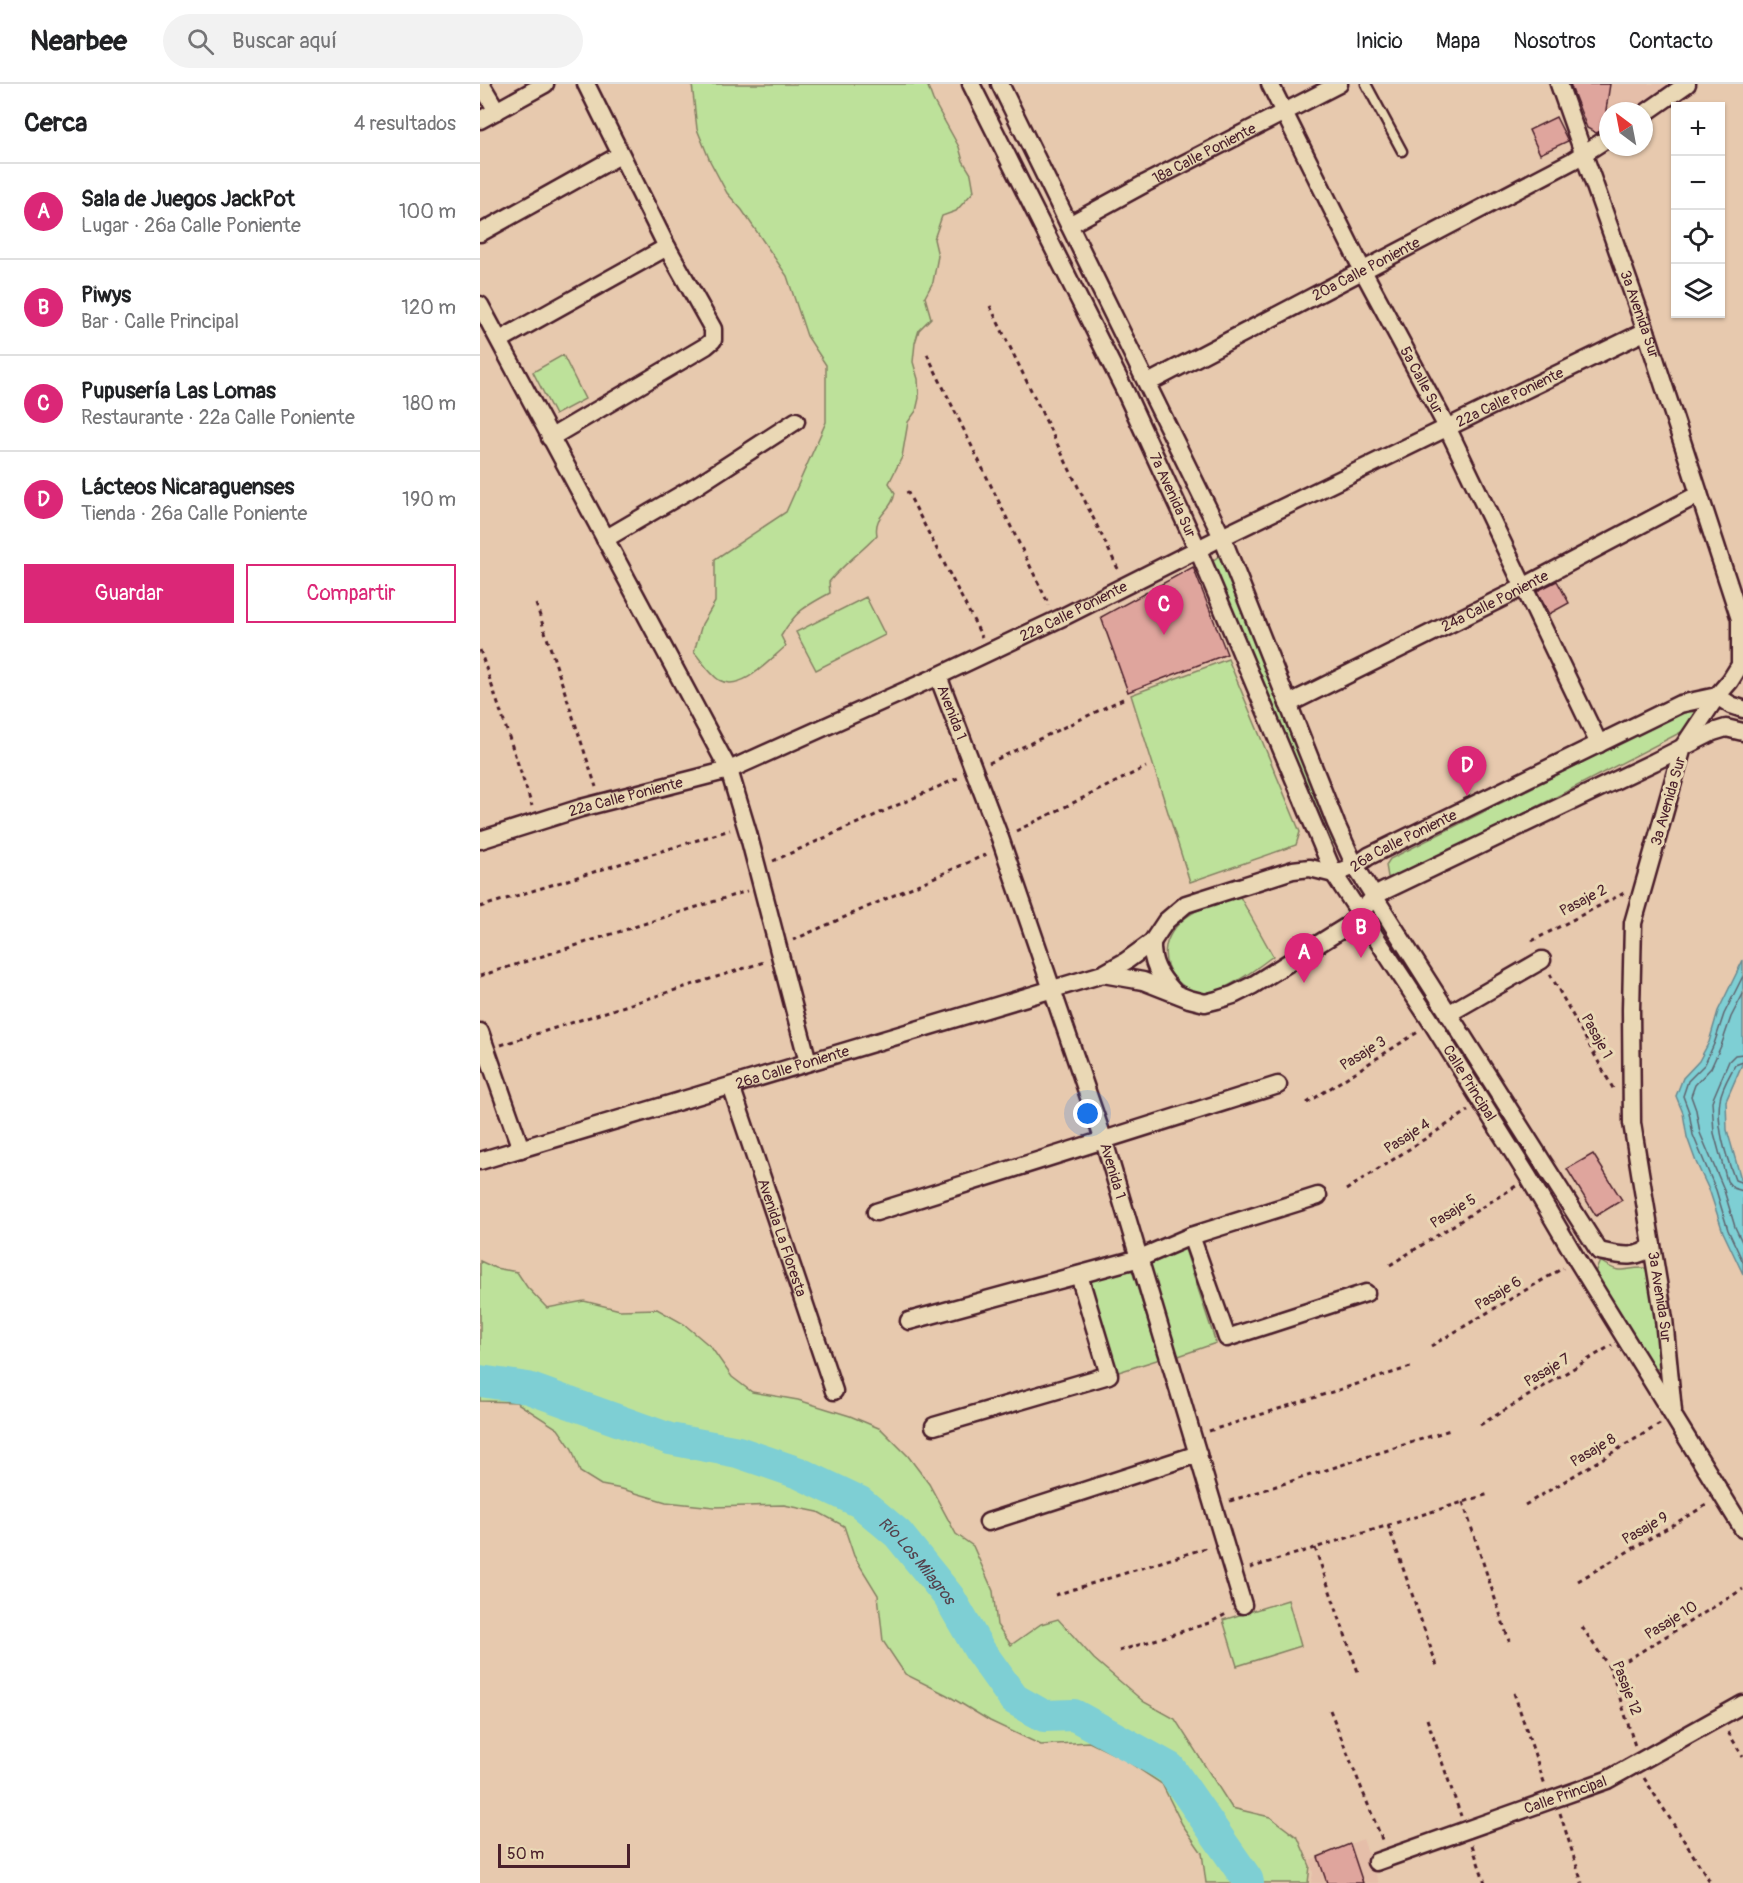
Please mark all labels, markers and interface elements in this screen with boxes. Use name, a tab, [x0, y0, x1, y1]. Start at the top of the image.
search box	[163, 14, 583, 68]
text: Nearbee	[30, 24, 127, 59]
icon: search	[184, 25, 217, 58]
text: Buscar aquí	[232, 27, 337, 55]
text: Inicio	[1356, 28, 1403, 55]
text: Mapa	[1436, 28, 1480, 55]
text: Nosotros	[1513, 28, 1596, 55]
text: Contacto	[1629, 28, 1713, 55]
north arrow	[1599, 102, 1653, 156]
map controls	[1671, 102, 1725, 318]
button: +	[1671, 102, 1725, 156]
text: Cerca	[24, 107, 87, 139]
text: 4 resultados	[354, 111, 456, 136]
street label: 18a Calle Poniente	[1149, 119, 1260, 188]
button: −	[1671, 156, 1725, 210]
text: Sala de Juegos JackPot	[81, 185, 295, 213]
text: A	[37, 199, 50, 224]
text: 100 m	[399, 199, 456, 224]
button: locate	[1671, 210, 1725, 264]
text: Lugar · 26a Calle Poniente	[81, 213, 301, 238]
street label: 20a Calle Poniente	[1309, 233, 1424, 305]
button: layers	[1671, 264, 1725, 318]
street label: 3a Avenida Sur	[1615, 268, 1663, 361]
text: Piwys	[81, 281, 131, 309]
text: B	[38, 295, 49, 320]
text: 120 m	[401, 295, 456, 320]
text: Bar · Calle Principal	[81, 309, 239, 334]
street label: 5a Calle Sur	[1395, 343, 1448, 418]
street label: 22a Calle Poniente	[1453, 363, 1567, 432]
text: Pupusería Las Lomas	[81, 377, 276, 405]
text: C	[37, 391, 50, 416]
text: 180 m	[402, 391, 456, 416]
text: Restaurante · 22a Calle Poniente	[81, 405, 355, 430]
street label: 7a Avenida Sur	[1145, 450, 1200, 541]
text: Lácteos Nicaraguenses	[81, 473, 294, 501]
text: D	[37, 487, 50, 512]
text: 190 m	[402, 487, 456, 512]
text: Tienda · 26a Calle Poniente	[81, 501, 307, 526]
button: Guardar	[24, 564, 234, 623]
button: Compartir	[246, 564, 456, 623]
street label: 24a Calle Poniente	[1438, 566, 1552, 637]
street label: 22a Calle Poniente	[1017, 577, 1131, 646]
pin: C	[1144, 586, 1184, 635]
street label: Avenida 1	[932, 682, 971, 743]
pin: D	[1448, 746, 1486, 796]
street label: 3a Avenida Sur	[1647, 754, 1690, 848]
street label: 22a Calle Poniente	[566, 773, 686, 821]
street label: 26a Calle Poniente	[1346, 805, 1461, 876]
street label: Pasaje 2	[1556, 880, 1610, 921]
pin: B	[1342, 908, 1380, 958]
pin: A	[1284, 934, 1324, 983]
street label: Pasaje 1	[1577, 1011, 1617, 1062]
street label: Pasaje 3	[1337, 1032, 1390, 1075]
street label: 26a Calle Poniente	[733, 1042, 852, 1094]
street label: Calle Principal	[1438, 1042, 1500, 1125]
your location	[1073, 1099, 1102, 1128]
street label: Pasaje 4	[1381, 1114, 1434, 1158]
street label: Avenida 1	[1095, 1141, 1130, 1201]
street label: Avenida La Floresta	[753, 1176, 810, 1299]
street label: Pasaje 5	[1427, 1190, 1480, 1233]
street label: 3a Avenida Sur	[1643, 1250, 1675, 1344]
street label: Pasaje 6	[1471, 1272, 1525, 1315]
street label: Pasaje 7	[1521, 1349, 1574, 1392]
street label: Pasaje 8	[1567, 1429, 1620, 1471]
street label: Pasaje 9	[1619, 1508, 1672, 1549]
water label: Río Los Milagros	[874, 1513, 961, 1609]
street label: Pasaje 10	[1641, 1597, 1701, 1644]
street label: Pasaje 12	[1608, 1658, 1646, 1718]
street label: Calle Principal	[1522, 1772, 1609, 1819]
scale bar	[498, 1841, 630, 1868]
text: 50 m	[507, 1844, 544, 1864]

